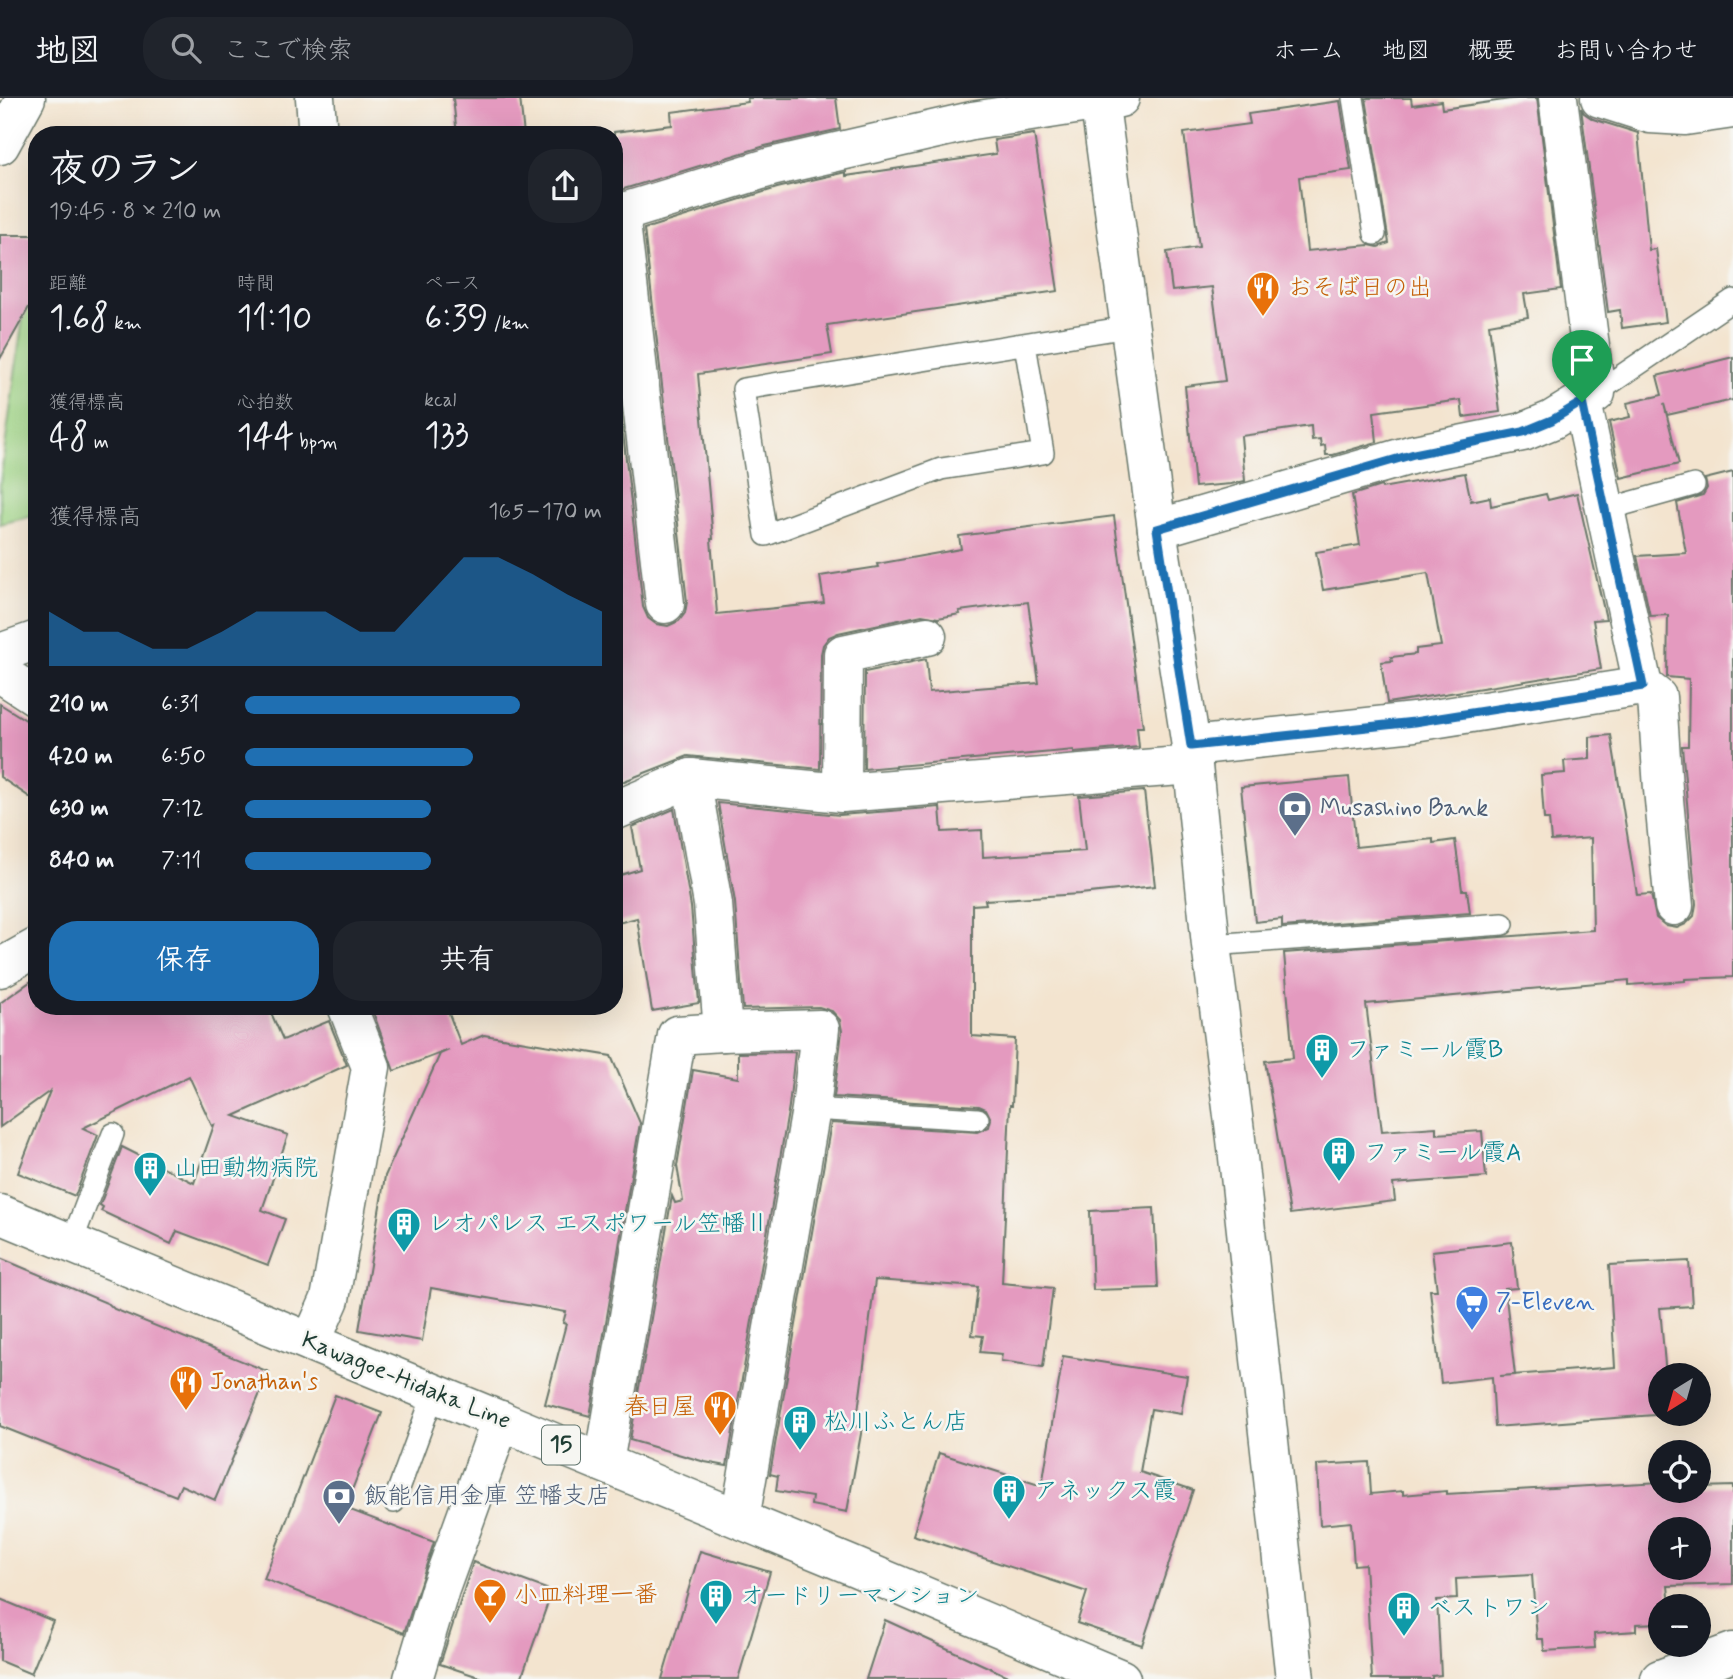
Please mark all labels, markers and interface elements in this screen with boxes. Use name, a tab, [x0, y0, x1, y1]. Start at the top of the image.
search box	[143, 17, 633, 80]
icon: search	[167, 29, 205, 67]
text: 地図	[35, 30, 101, 74]
text: ここで検索	[223, 34, 353, 68]
text: ホーム	[1273, 36, 1344, 67]
text: 地図	[1382, 36, 1430, 67]
text: 概要	[1468, 36, 1516, 67]
text: お問い合わせ	[1554, 36, 1698, 67]
text: 夜のラン	[49, 146, 201, 195]
button: share	[528, 149, 602, 223]
text: 19:45 · 8 × 210 m	[49, 197, 221, 227]
restaurant icon: おそば日の出	[1244, 269, 1282, 318]
text: 距離	[49, 271, 87, 296]
text: 時間	[237, 271, 275, 296]
text: ペース	[424, 271, 480, 296]
place label: おそば日の出	[1288, 273, 1432, 304]
text: 1.68	[49, 296, 109, 342]
text: 11:10	[237, 296, 312, 342]
text: 6:39	[424, 296, 488, 342]
text: km	[109, 311, 142, 336]
text: /km	[488, 311, 529, 336]
pin	[1552, 330, 1612, 402]
icon: arrive	[1563, 341, 1601, 379]
text: kcal	[424, 388, 456, 413]
text: 獲得標高	[49, 390, 125, 415]
text: 心拍数	[237, 390, 294, 415]
text: 133	[424, 413, 469, 459]
text: 48	[49, 415, 89, 461]
text: 144	[237, 415, 294, 461]
text: m	[89, 430, 109, 455]
text: bpm	[294, 430, 338, 455]
text: 165–170 m	[488, 497, 602, 527]
text: 獲得標高	[49, 503, 141, 533]
text: 210 m	[49, 690, 109, 720]
text: 6:31	[161, 690, 199, 720]
text: 420 m	[49, 742, 113, 772]
text: 6:50	[161, 742, 206, 772]
bank icon: Musashino Bank	[1276, 789, 1314, 838]
place label: Musashino Bank	[1320, 793, 1488, 824]
text: 630 m	[49, 794, 109, 824]
text: 7:12	[161, 794, 204, 824]
text: 840 m	[49, 846, 114, 876]
text: 7:11	[161, 846, 201, 876]
button: 保存	[49, 921, 319, 1001]
button: 共有	[333, 921, 602, 1001]
building icon: ファミール霞B	[1303, 1031, 1341, 1080]
place label: ファミール霞B	[1346, 1035, 1503, 1066]
building icon: ファミール霞A	[1320, 1134, 1358, 1183]
place label: ファミール霞A	[1364, 1138, 1522, 1169]
building icon: 山田動物病院	[131, 1149, 169, 1198]
place label: 山田動物病院	[174, 1153, 318, 1184]
building icon: レオパレス エスポワール笠幡Ⅱ	[385, 1205, 423, 1254]
place label: レオパレス エスポワール笠幡Ⅱ	[428, 1209, 769, 1240]
supermarket icon: 7-Eleven	[1453, 1283, 1491, 1332]
place label: 7-Eleven	[1496, 1287, 1595, 1318]
street label: Kawagoe-Hidaka Line	[296, 1325, 515, 1439]
restaurant icon: Jonathan's	[167, 1363, 205, 1412]
north arrow	[1648, 1363, 1712, 1426]
map controls	[1648, 1363, 1711, 1657]
place label: Jonathan's	[210, 1367, 318, 1398]
restaurant icon: 春日屋	[701, 1388, 739, 1437]
place label: 春日屋	[624, 1392, 696, 1423]
building icon: 松川ふとん店	[781, 1403, 819, 1452]
place label: 松川ふとん店	[824, 1407, 968, 1438]
road number: 15	[542, 1426, 580, 1464]
button: locate	[1648, 1440, 1711, 1503]
building icon: アネックス霞	[990, 1472, 1028, 1521]
place label: アネックス霞	[1034, 1476, 1177, 1507]
bank icon: 飯能信用金庫 笠幡支店	[320, 1477, 358, 1526]
place label: 飯能信用金庫 笠幡支店	[364, 1481, 610, 1512]
button: +	[1648, 1517, 1711, 1580]
bar icon: 小皿料理一番	[471, 1576, 509, 1625]
building icon: オードリーマンション	[697, 1577, 735, 1626]
place label: 小皿料理一番	[514, 1580, 658, 1611]
place label: オードリーマンション	[740, 1581, 980, 1612]
building icon: ベストワン	[1385, 1589, 1423, 1638]
place label: ベストワン	[1428, 1593, 1550, 1624]
button: −	[1648, 1594, 1711, 1657]

